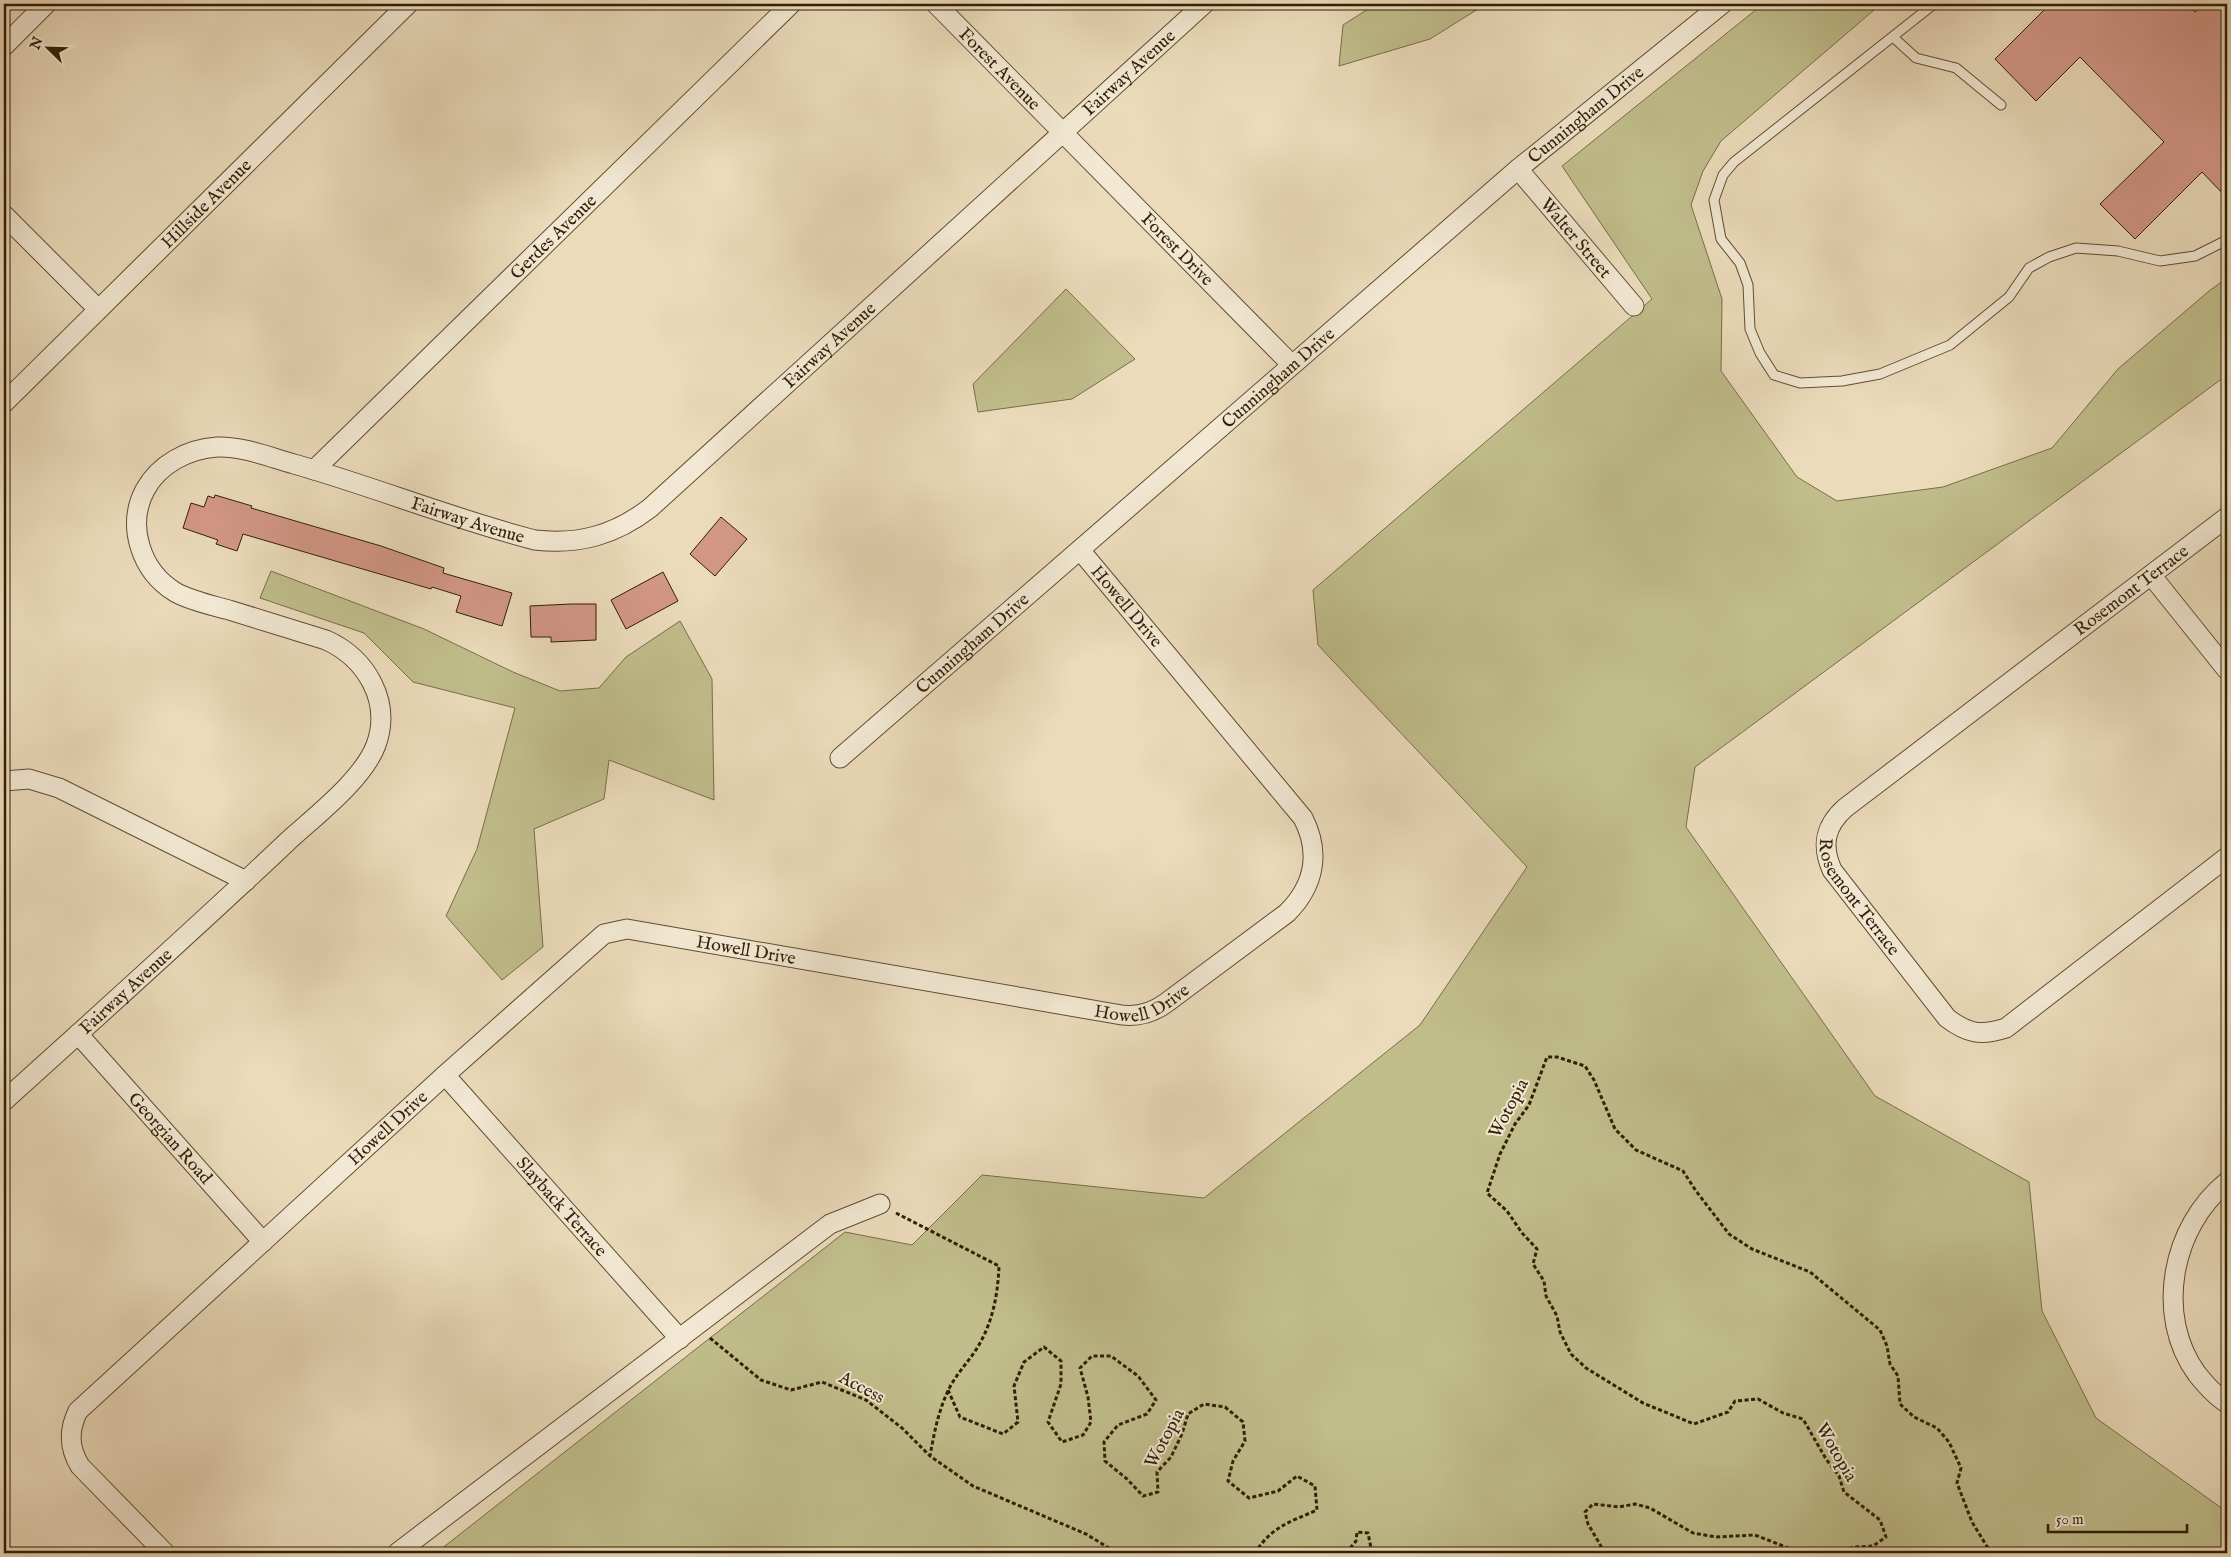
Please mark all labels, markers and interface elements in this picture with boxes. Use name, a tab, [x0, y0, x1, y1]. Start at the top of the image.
north arrow	[22, 22, 72, 72]
street label: Forest Avenue	[953, 24, 1045, 116]
street label: Fairway Avenue	[1079, 25, 1181, 122]
text: N	[26, 34, 48, 53]
street label: Cunningham Drive	[1524, 62, 1649, 169]
street label: Hillside Avenue	[157, 155, 257, 254]
street label: Gerdes Avenue	[506, 190, 602, 285]
street label: Walter Street	[1534, 194, 1616, 284]
street label: Forest Drive	[1135, 208, 1218, 292]
street label: Fairway Avenue	[779, 298, 881, 394]
street label: Cunningham Drive	[1217, 323, 1340, 434]
street label: Fairway Avenue	[408, 493, 527, 550]
street label: Rosemont Terrace	[2070, 541, 2194, 642]
street label: Howell Drive	[1085, 561, 1167, 653]
street label: Cunningham Drive	[912, 589, 1035, 700]
street label: Rosemont Terrace	[1813, 838, 1904, 961]
street label: Howell Drive	[694, 931, 797, 971]
street label: Fairway Avenue	[75, 944, 178, 1040]
street label: Howell Drive	[1092, 979, 1195, 1029]
street label: Wotopia	[1484, 1075, 1535, 1142]
street label: Howell Drive	[344, 1086, 433, 1171]
street label: Georgian Road	[122, 1088, 216, 1190]
street label: Slayback Terrace	[510, 1153, 611, 1262]
street label: Access	[834, 1366, 888, 1410]
street label: Wotopia	[1140, 1405, 1191, 1472]
street label: Wotopia	[1810, 1419, 1862, 1486]
scale bar	[2048, 1502, 2187, 1534]
text: 50 m	[2056, 1510, 2084, 1529]

